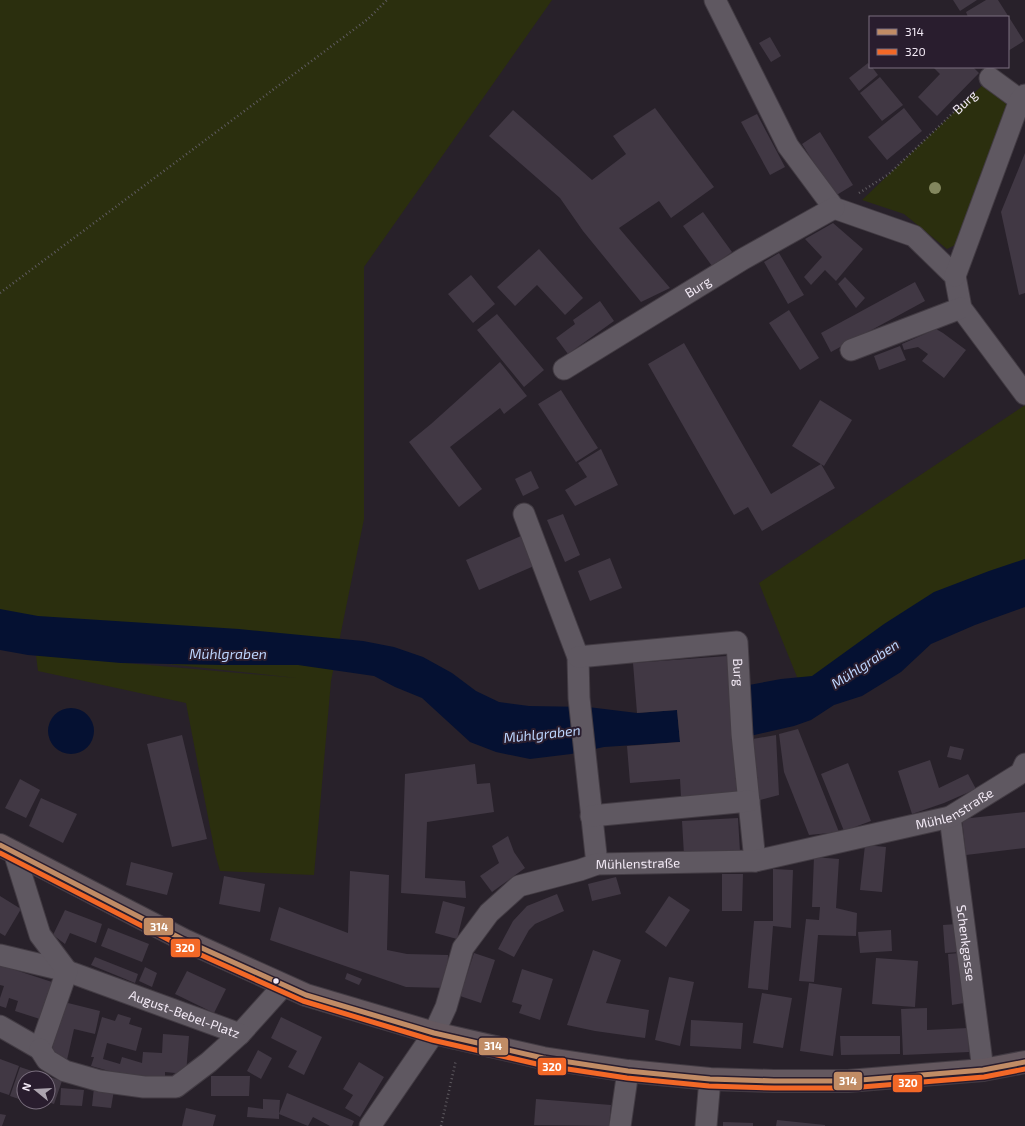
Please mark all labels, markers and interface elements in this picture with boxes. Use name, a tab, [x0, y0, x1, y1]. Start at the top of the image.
legend	[869, 16, 1009, 68]
text: 314	[905, 24, 924, 38]
text: 320	[905, 44, 926, 58]
street label: Burg	[949, 86, 980, 117]
street label: Burg	[682, 273, 714, 301]
water label: Mühlgraben	[828, 635, 902, 692]
water label: Mühlgraben	[189, 645, 267, 662]
street label: Burg	[730, 658, 747, 687]
water label: Mühlgraben	[502, 721, 581, 746]
street label: Mühlenstraße	[914, 784, 996, 833]
street label: Mühlenstraße	[596, 854, 680, 872]
street label: Schenkgasse	[954, 904, 979, 982]
line badge: 314	[143, 917, 174, 936]
text: 314	[150, 920, 168, 933]
line badge: 320	[170, 938, 201, 958]
text: 320	[175, 941, 195, 954]
unlabelled marker	[271, 976, 281, 986]
street label: August-Bebel-Platz	[127, 986, 242, 1041]
line badge: 314	[478, 1037, 509, 1056]
text: 314	[484, 1039, 502, 1052]
line badge: 320	[537, 1057, 567, 1076]
text: 320	[542, 1060, 562, 1073]
north arrow	[16, 1070, 56, 1110]
line badge: 314	[833, 1071, 863, 1091]
text: 314	[839, 1074, 857, 1087]
line badge: 320	[892, 1074, 923, 1093]
text: 320	[898, 1076, 918, 1089]
text: N	[19, 1081, 33, 1093]

